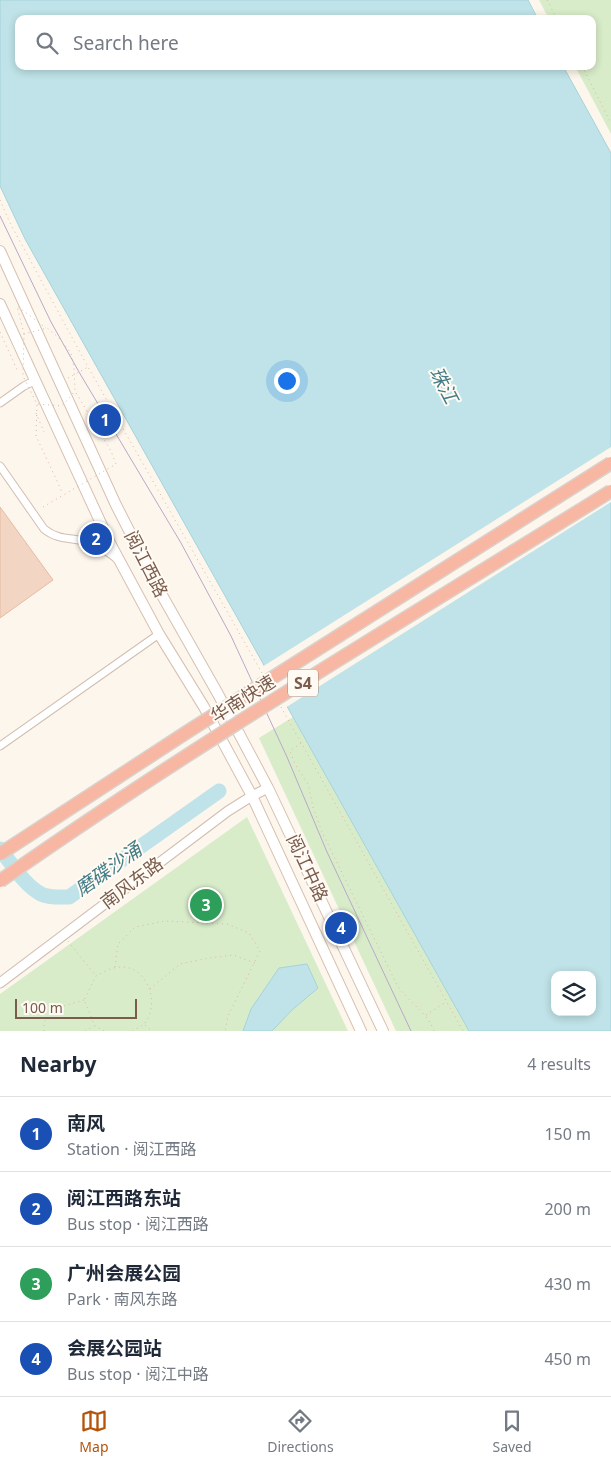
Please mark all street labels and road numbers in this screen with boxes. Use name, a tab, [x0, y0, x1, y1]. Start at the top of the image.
street label: 阅江西路	[120, 526, 174, 601]
street label: 华南快速	[206, 669, 279, 727]
road number: S4	[288, 670, 318, 696]
street label: 阅江中路	[282, 830, 334, 905]
street label: 南风东路	[95, 851, 167, 913]

